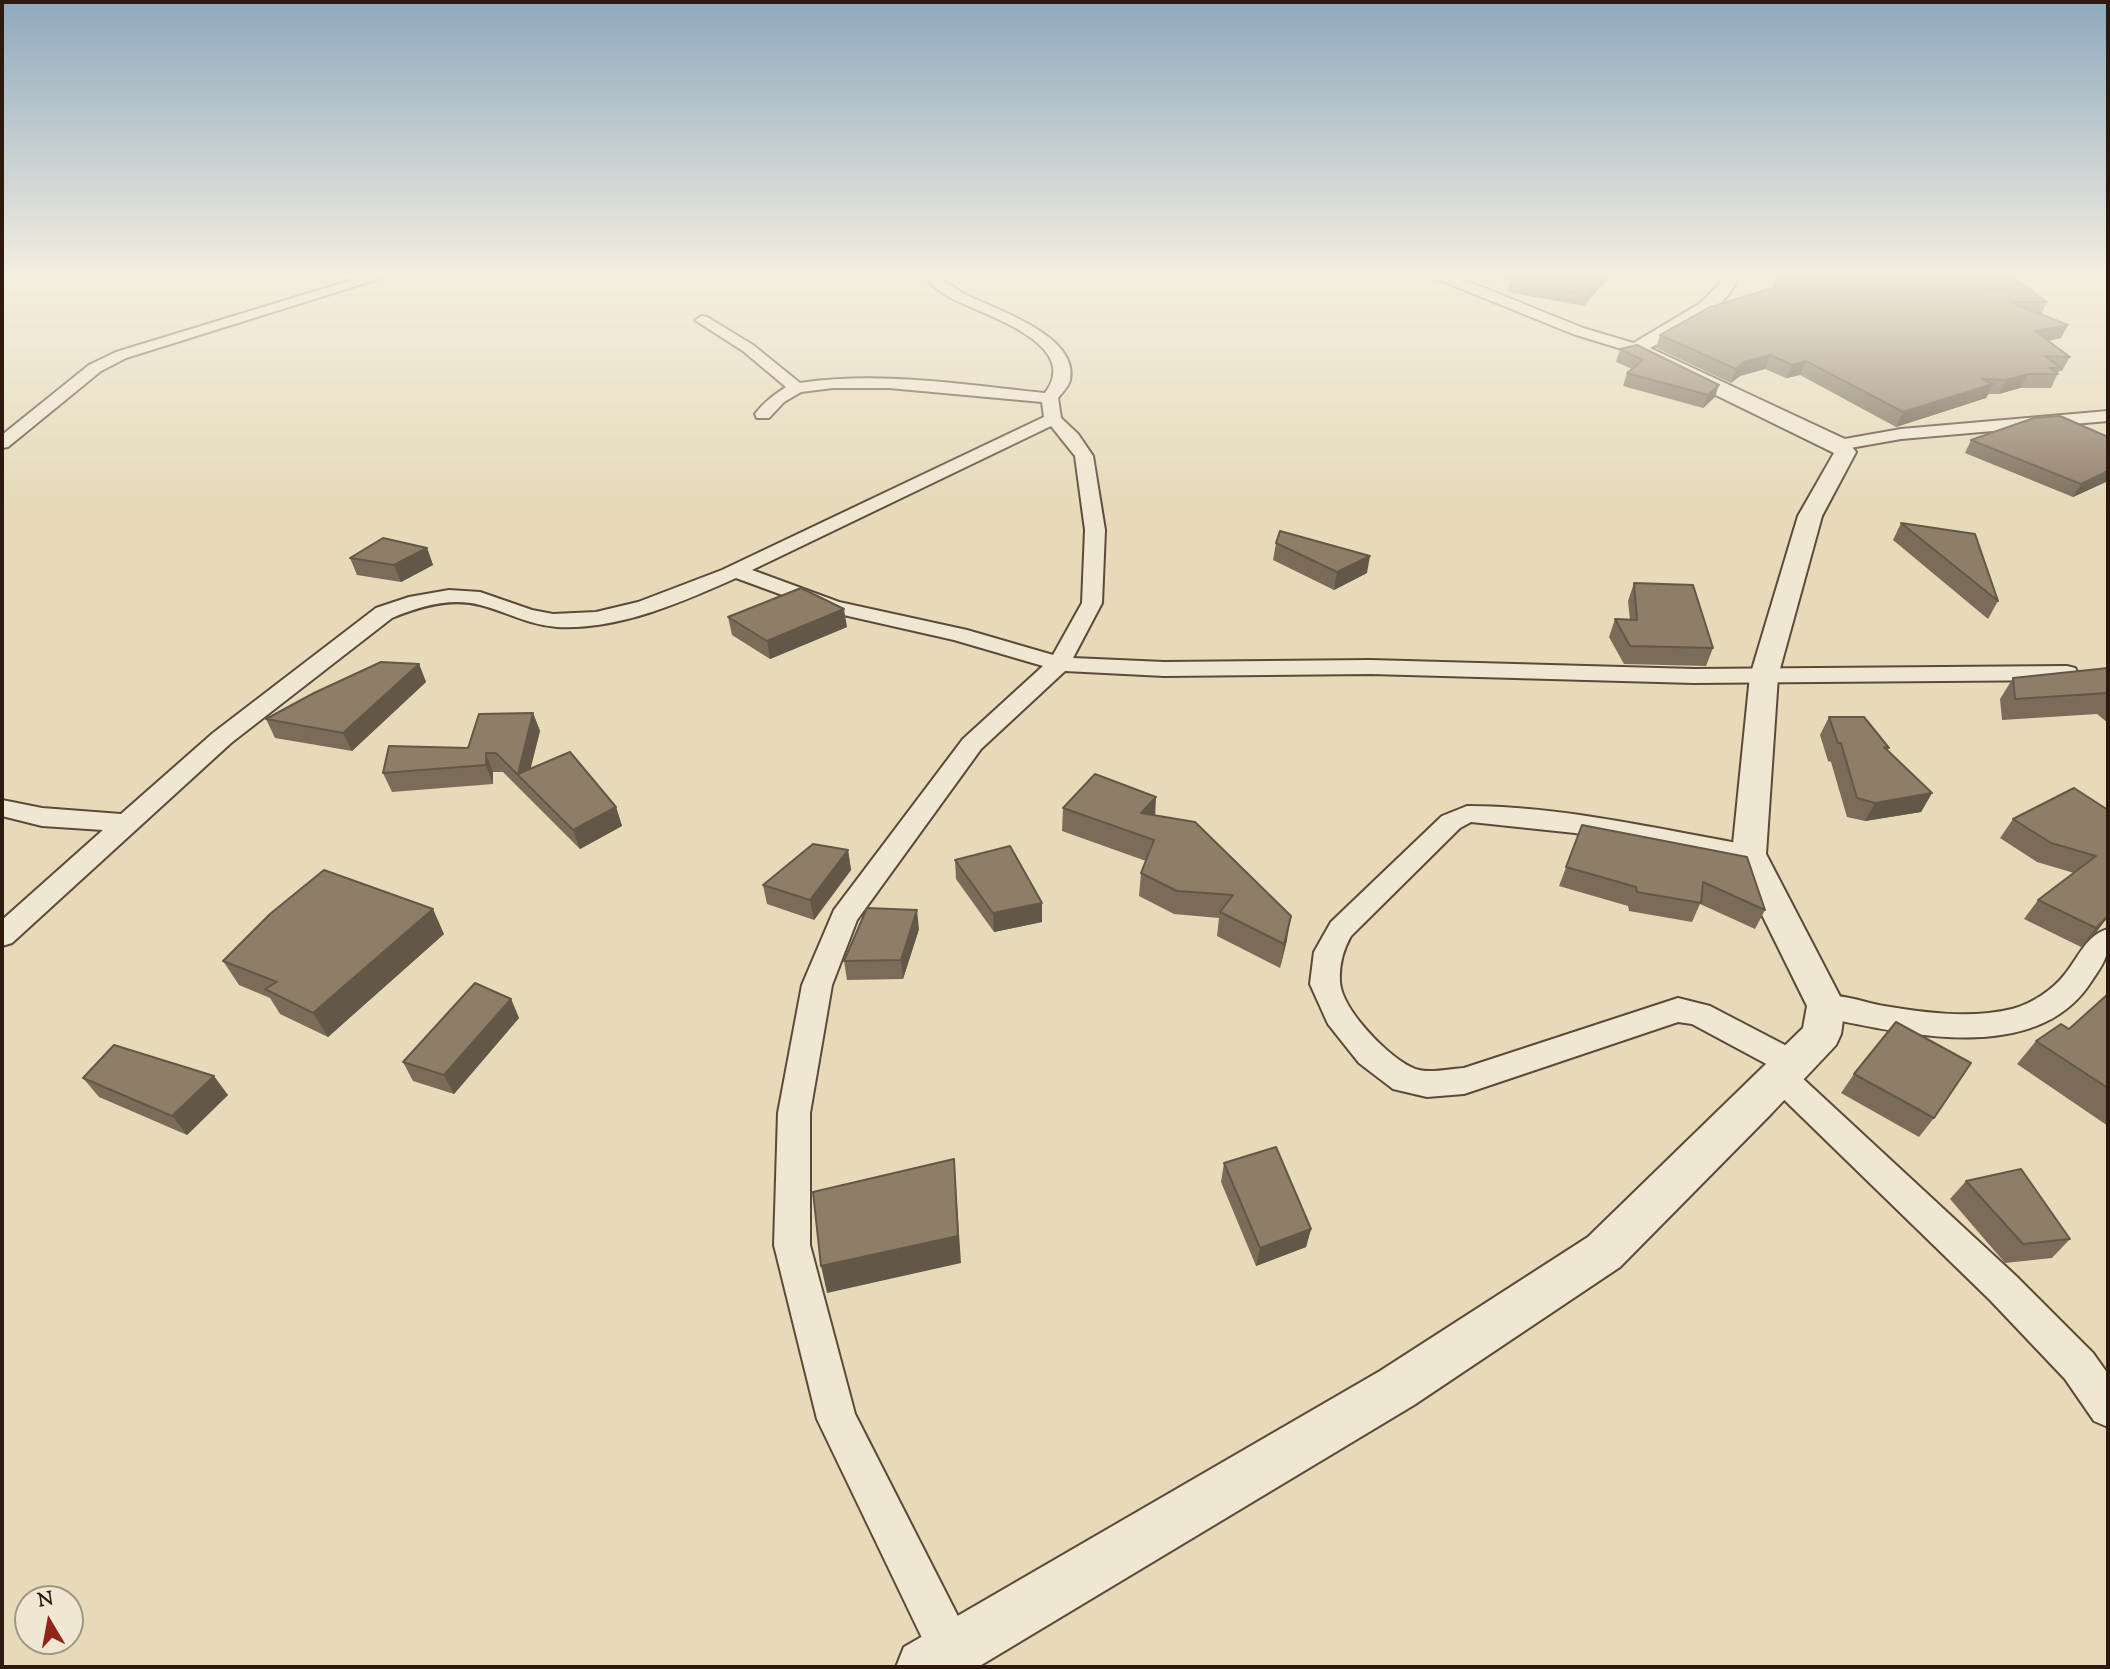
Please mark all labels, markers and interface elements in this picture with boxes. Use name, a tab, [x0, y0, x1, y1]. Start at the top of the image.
north arrow	[14, 1585, 84, 1655]
text: N	[36, 1586, 55, 1615]

